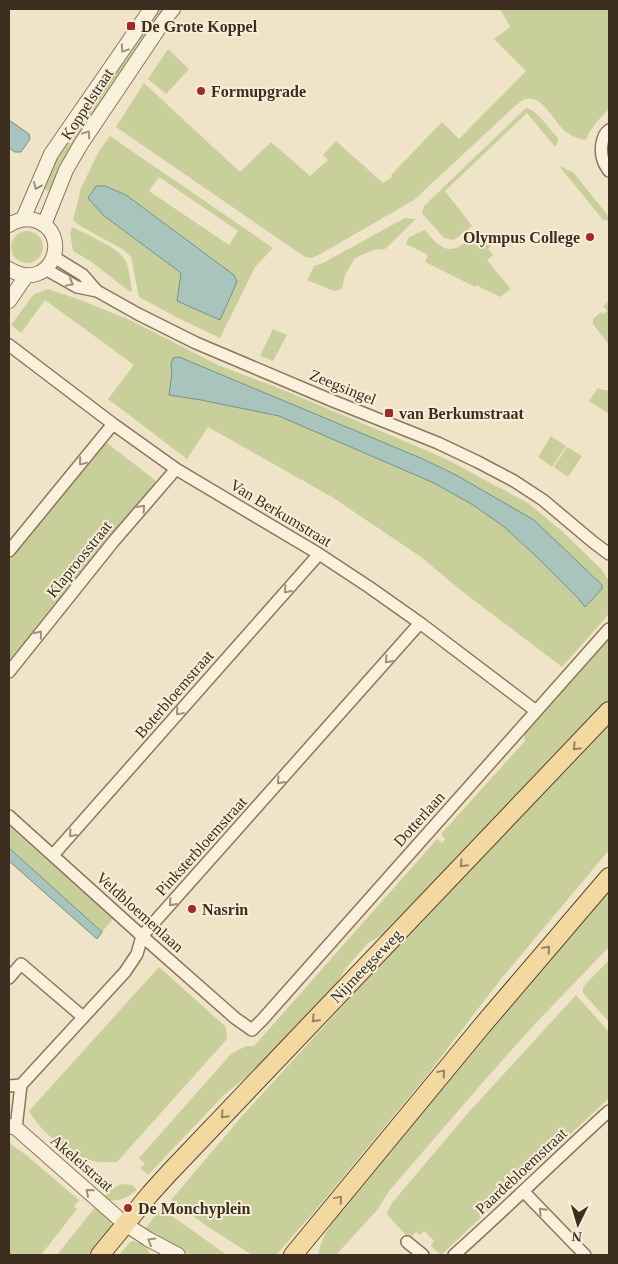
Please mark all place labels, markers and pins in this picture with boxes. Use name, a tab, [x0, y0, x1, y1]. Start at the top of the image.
place label: De Grote Koppel	[141, 18, 258, 36]
marker: De Grote Koppel	[125, 20, 137, 32]
place label: Formupgrade	[211, 83, 306, 101]
marker: Formupgrade	[195, 85, 207, 97]
place label: Olympus College	[463, 229, 580, 247]
marker: Olympus College	[584, 231, 596, 243]
place label: van Berkumstraat	[399, 405, 525, 422]
marker: van Berkumstraat	[383, 407, 395, 419]
place label: Nasrin	[202, 901, 248, 918]
marker: Nasrin	[186, 903, 198, 915]
place label: De Monchyplein	[138, 1200, 251, 1218]
marker: De Monchyplein	[122, 1202, 134, 1214]

